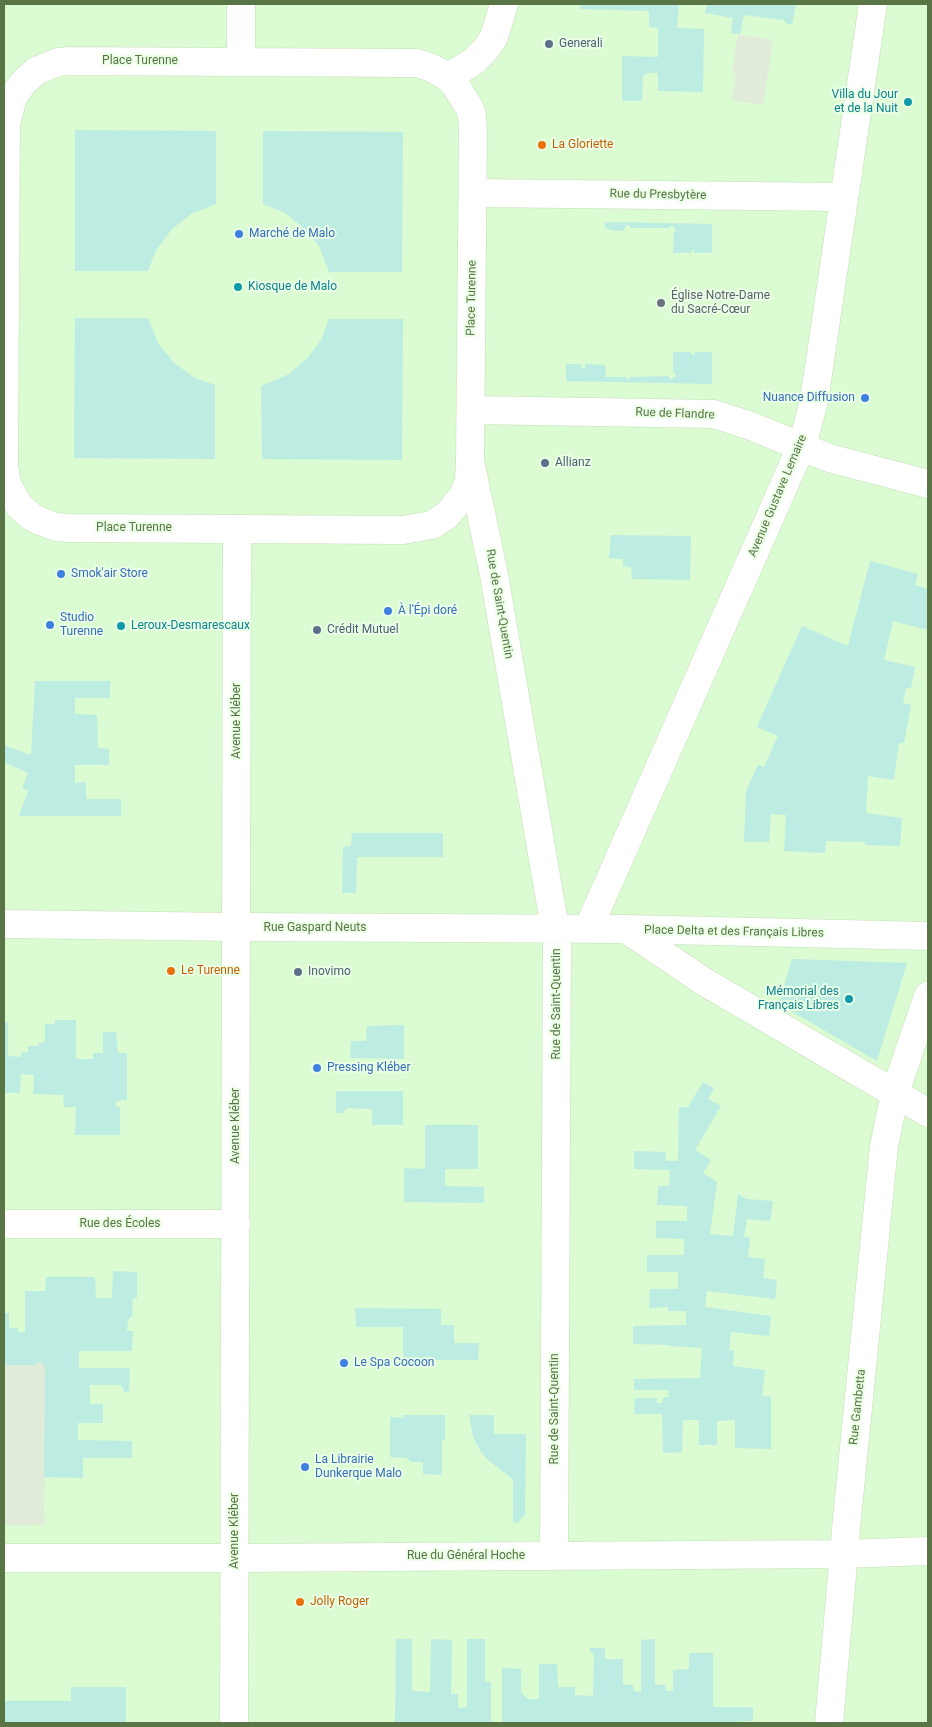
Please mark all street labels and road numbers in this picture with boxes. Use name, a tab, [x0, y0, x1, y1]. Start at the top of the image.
street label: Place Turenne	[102, 54, 178, 68]
street label: Rue du Presbytère	[610, 187, 706, 203]
street label: Place Turenne	[464, 260, 480, 336]
street label: Rue de Flandre	[635, 405, 715, 423]
street label: Avenue Gustave Lemaire	[746, 433, 810, 559]
street label: Place Turenne	[96, 521, 172, 535]
street label: Rue de Saint-Quentin	[482, 548, 516, 660]
street label: Avenue Kléber	[230, 683, 244, 759]
street label: Rue Gaspard Neuts	[264, 921, 366, 935]
street label: Place Delta et des Français Libres	[644, 923, 824, 941]
street label: Rue de Saint-Quentin	[550, 948, 564, 1060]
street label: Avenue Kléber	[229, 1088, 243, 1164]
street label: Rue des Écoles	[80, 1217, 160, 1231]
street label: Rue de Saint-Quentin	[548, 1353, 562, 1465]
street label: Rue Gambetta	[847, 1368, 869, 1446]
street label: Avenue Kléber	[228, 1493, 242, 1569]
street label: Rue du Général Hoche	[407, 1549, 525, 1563]

